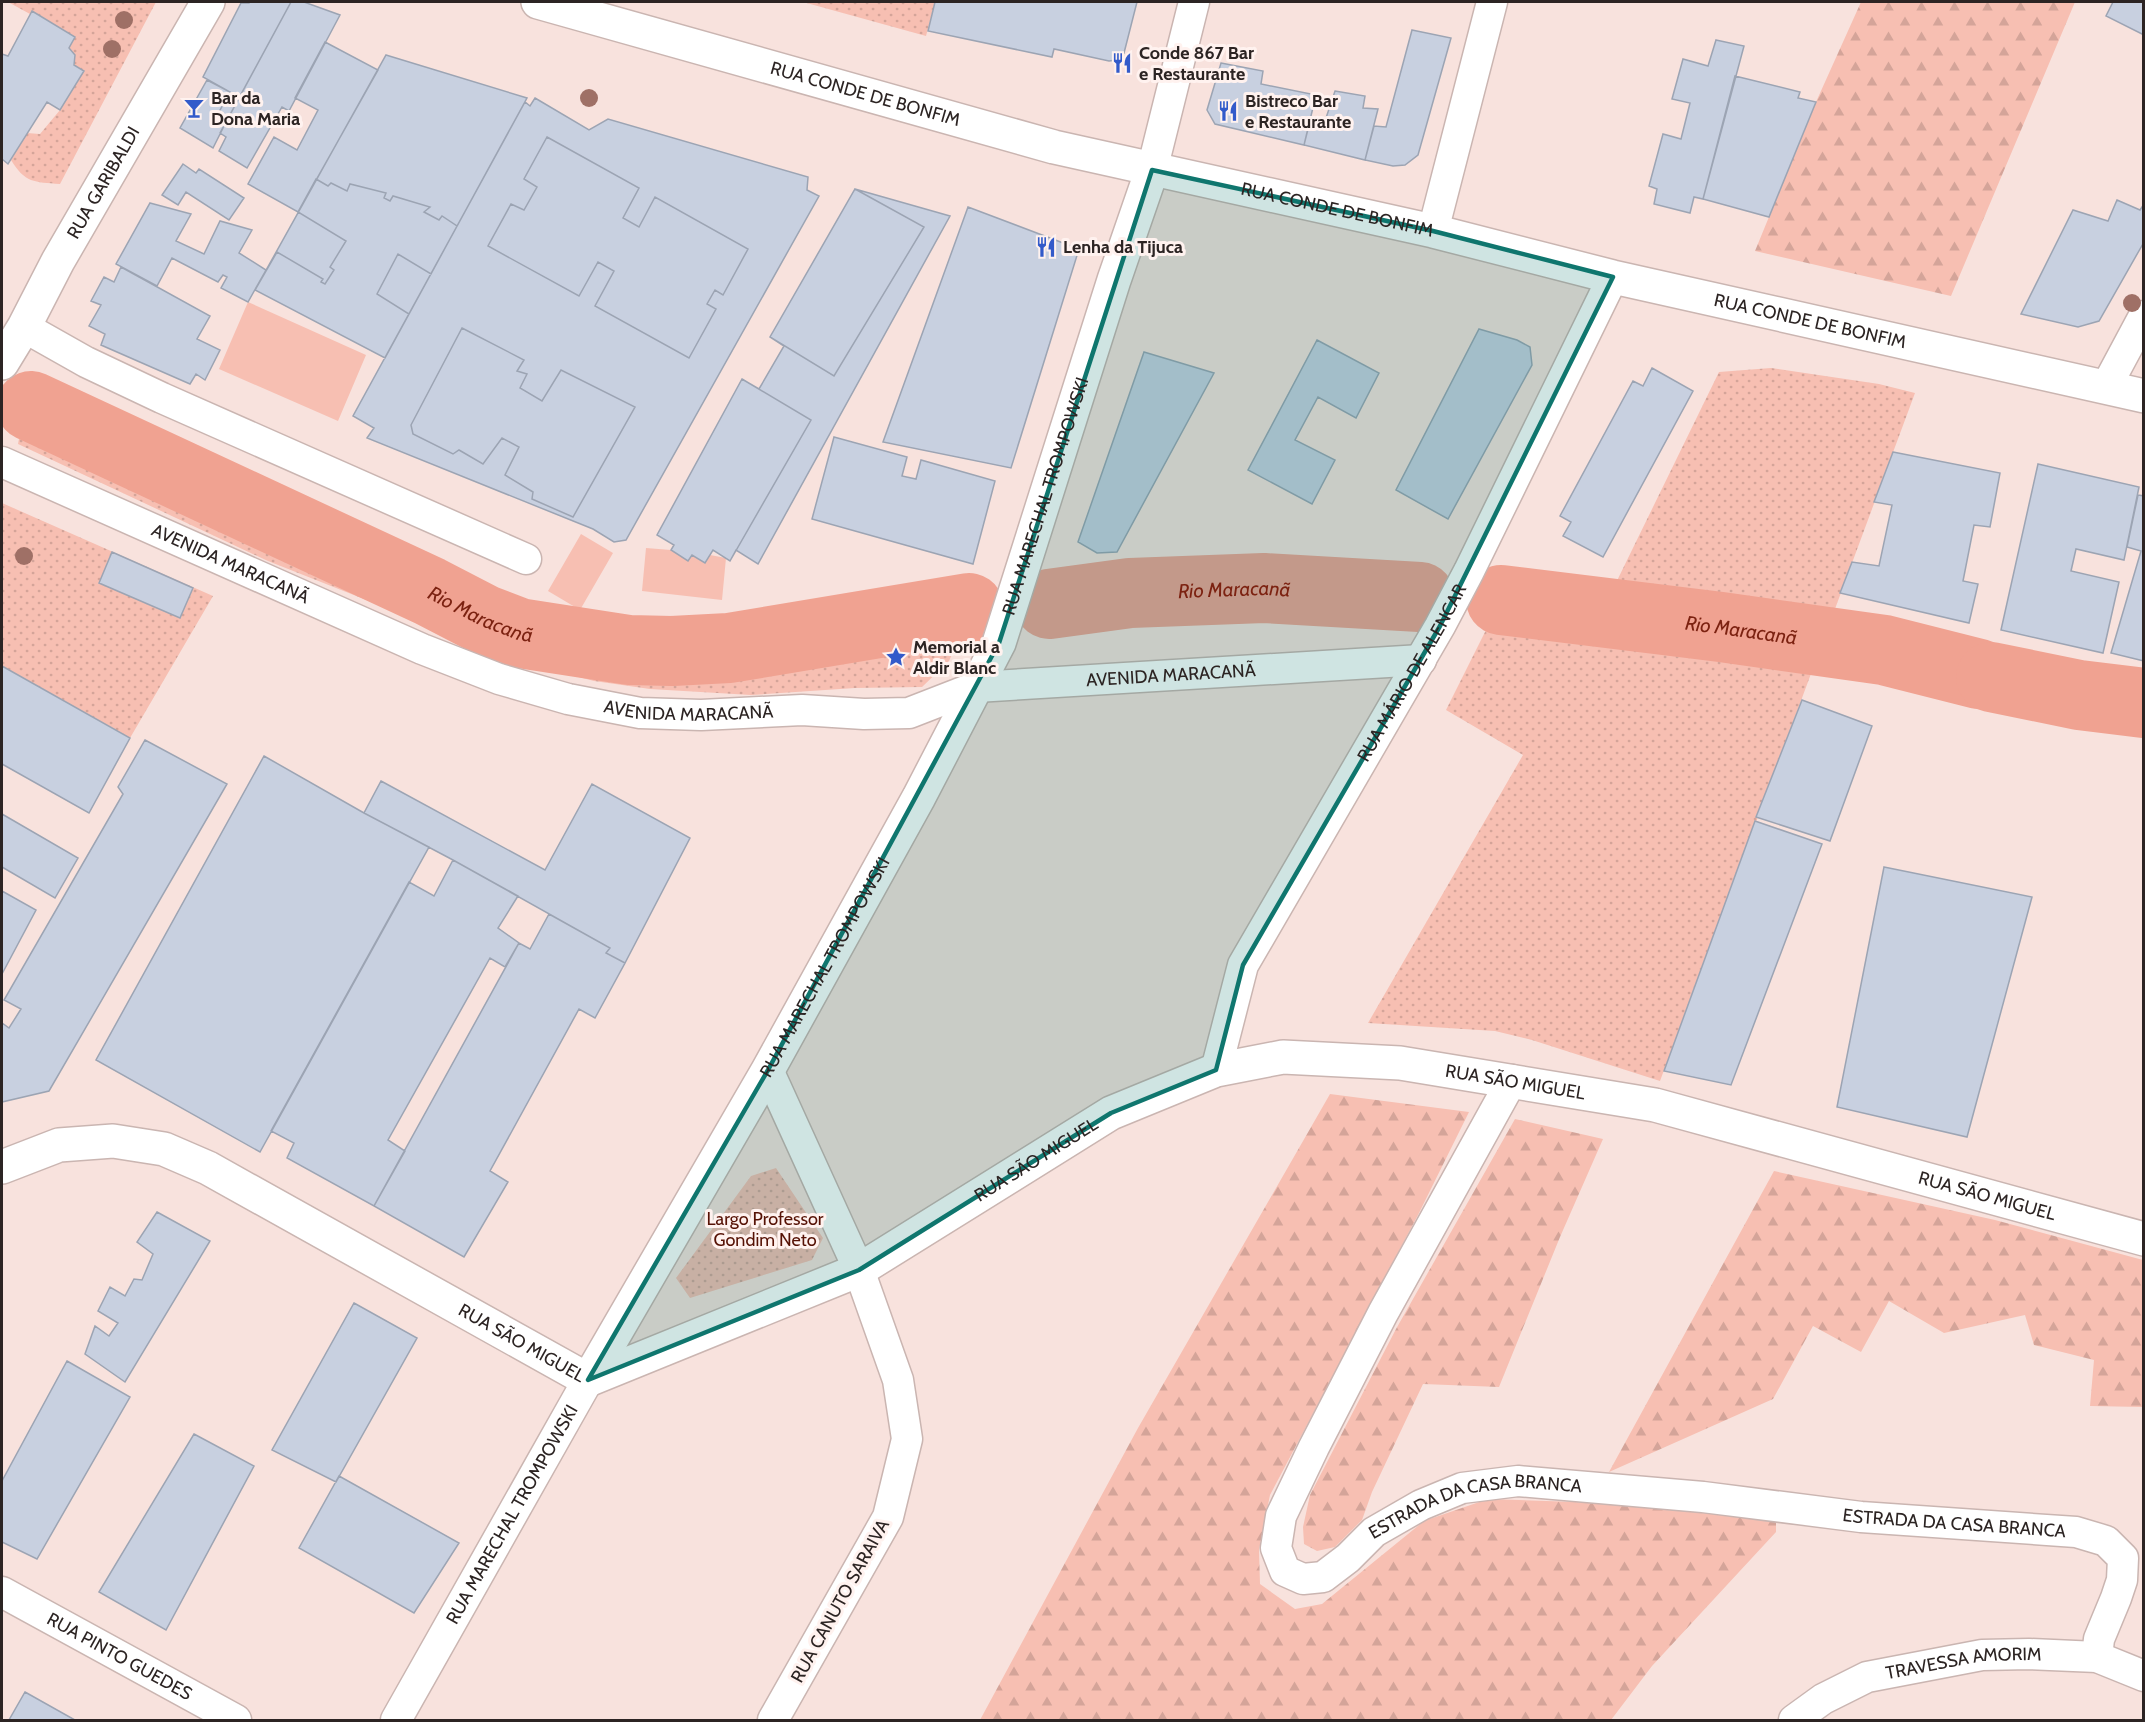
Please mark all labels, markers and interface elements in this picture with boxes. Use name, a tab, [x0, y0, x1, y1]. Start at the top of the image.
place label: Conde 867 Bar e Restaurante	[1139, 42, 1254, 85]
restaurant icon: Conde 867 Bar e Restaurante	[1110, 51, 1134, 75]
street label: RUA CONDE DE BONFIM	[768, 57, 963, 131]
place label: Bar da Dona Maria	[211, 87, 300, 130]
place label: Bistreco Bar e Restaurante	[1245, 90, 1351, 133]
bar icon: Bar da Dona Maria	[182, 96, 206, 120]
restaurant icon: Bistreco Bar e Restaurante	[1216, 99, 1240, 123]
street label: RUA GARIBALDI	[62, 123, 144, 243]
street label: RUA CONDE DE BONFIM	[1239, 178, 1435, 242]
restaurant icon: Lenha da Tijuca	[1034, 235, 1058, 259]
place label: Lenha da Tijuca	[1063, 236, 1183, 258]
street label: RUA CONDE DE BONFIM	[1712, 289, 1908, 353]
street label: RUA MARECHAL TROMPOWSKI	[998, 375, 1093, 618]
street label: AVENIDA MARACANÃ	[148, 519, 312, 608]
water label: Rio Maracanã	[1177, 576, 1291, 603]
street label: RUA MÁRIO DE ALENCAR	[1353, 580, 1471, 765]
water label: Rio Maracanã	[424, 581, 535, 647]
water label: Rio Maracanã	[1684, 611, 1799, 650]
place label: Memorial a Aldir Blanc	[913, 636, 1000, 679]
place icon: Memorial a Aldir Blanc	[884, 645, 908, 669]
street label: AVENIDA MARACANÃ	[1085, 659, 1256, 691]
street label: AVENIDA MARACANÃ	[602, 695, 774, 726]
street label: RUA MARECHAL TROMPOWSKI	[755, 853, 895, 1081]
street label: RUA SÃO MIGUEL	[1444, 1060, 1587, 1104]
street label: RUA SÃO MIGUEL	[970, 1113, 1102, 1206]
street label: RUA SÃO MIGUEL	[1916, 1167, 2058, 1225]
park label: Largo Professor Gondim Neto	[706, 1208, 824, 1251]
street label: RUA SÃO MIGUEL	[455, 1299, 589, 1387]
street label: RUA MARECHAL TROMPOWSKI	[441, 1401, 583, 1628]
street label: ESTRADA DA CASA BRANCA	[1365, 1470, 1583, 1544]
street label: ESTRADA DA CASA BRANCA	[1841, 1504, 2066, 1542]
street label: RUA CANUTO SARAIVA	[786, 1516, 894, 1686]
street label: RUA PINTO GUEDES	[43, 1608, 196, 1705]
street label: TRAVESSA AMORIM	[1884, 1643, 2042, 1684]

